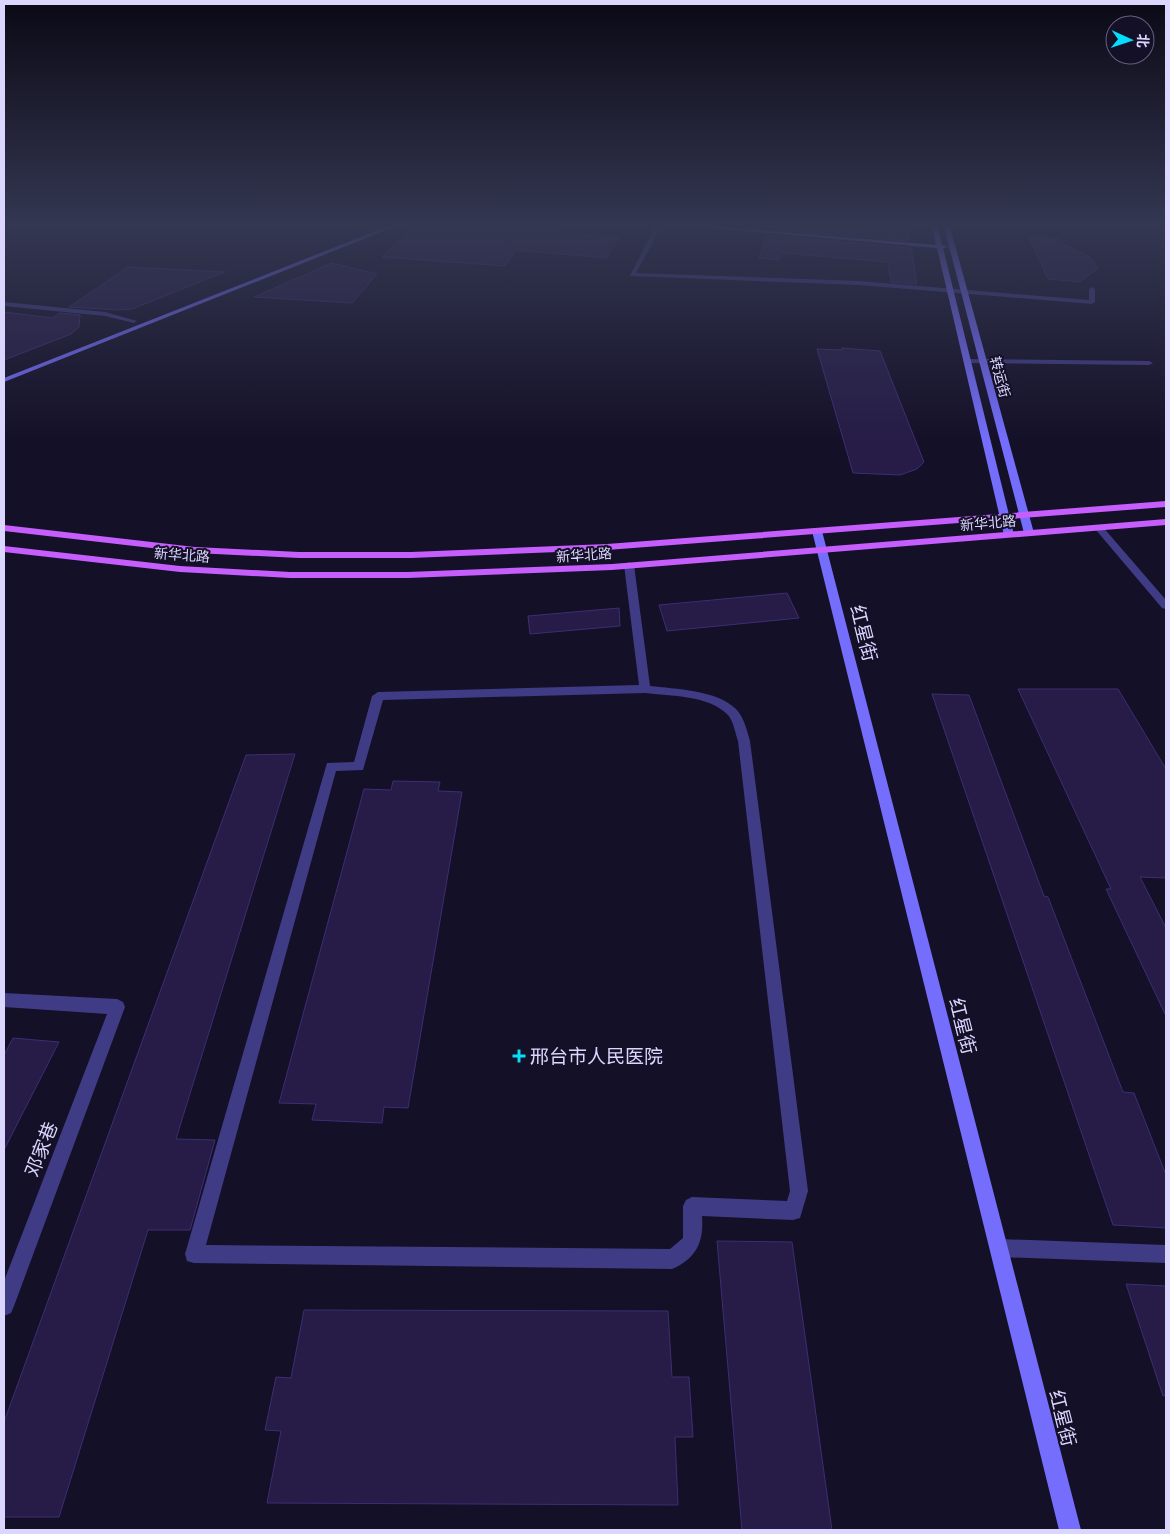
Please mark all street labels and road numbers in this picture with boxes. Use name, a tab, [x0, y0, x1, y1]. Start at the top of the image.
street label: 转运街	[986, 354, 1015, 400]
street label: 新华北路	[959, 511, 1017, 534]
street label: 新华北路	[153, 543, 211, 566]
street label: 新华北路	[555, 543, 613, 566]
street label: 红星街	[844, 602, 884, 664]
street label: 红星街	[943, 995, 983, 1057]
street label: 邓家巷	[19, 1118, 63, 1180]
street label: 红星街	[1043, 1387, 1083, 1449]

